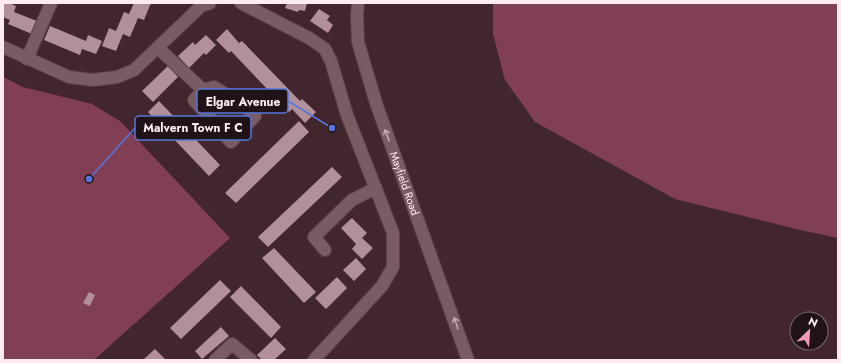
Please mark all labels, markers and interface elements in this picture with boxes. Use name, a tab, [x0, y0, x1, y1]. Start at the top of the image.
callout: Elgar Avenue	[197, 89, 288, 113]
text: Elgar Avenue	[206, 93, 280, 111]
callout: Malvern Town F C	[135, 116, 251, 140]
text: Malvern Town F C	[143, 119, 243, 137]
one-way arrow	[383, 130, 391, 142]
street label: Mayfield Road	[386, 149, 424, 217]
north arrow	[789, 311, 829, 351]
text: N	[806, 313, 821, 331]
one-way arrow	[451, 318, 459, 330]

